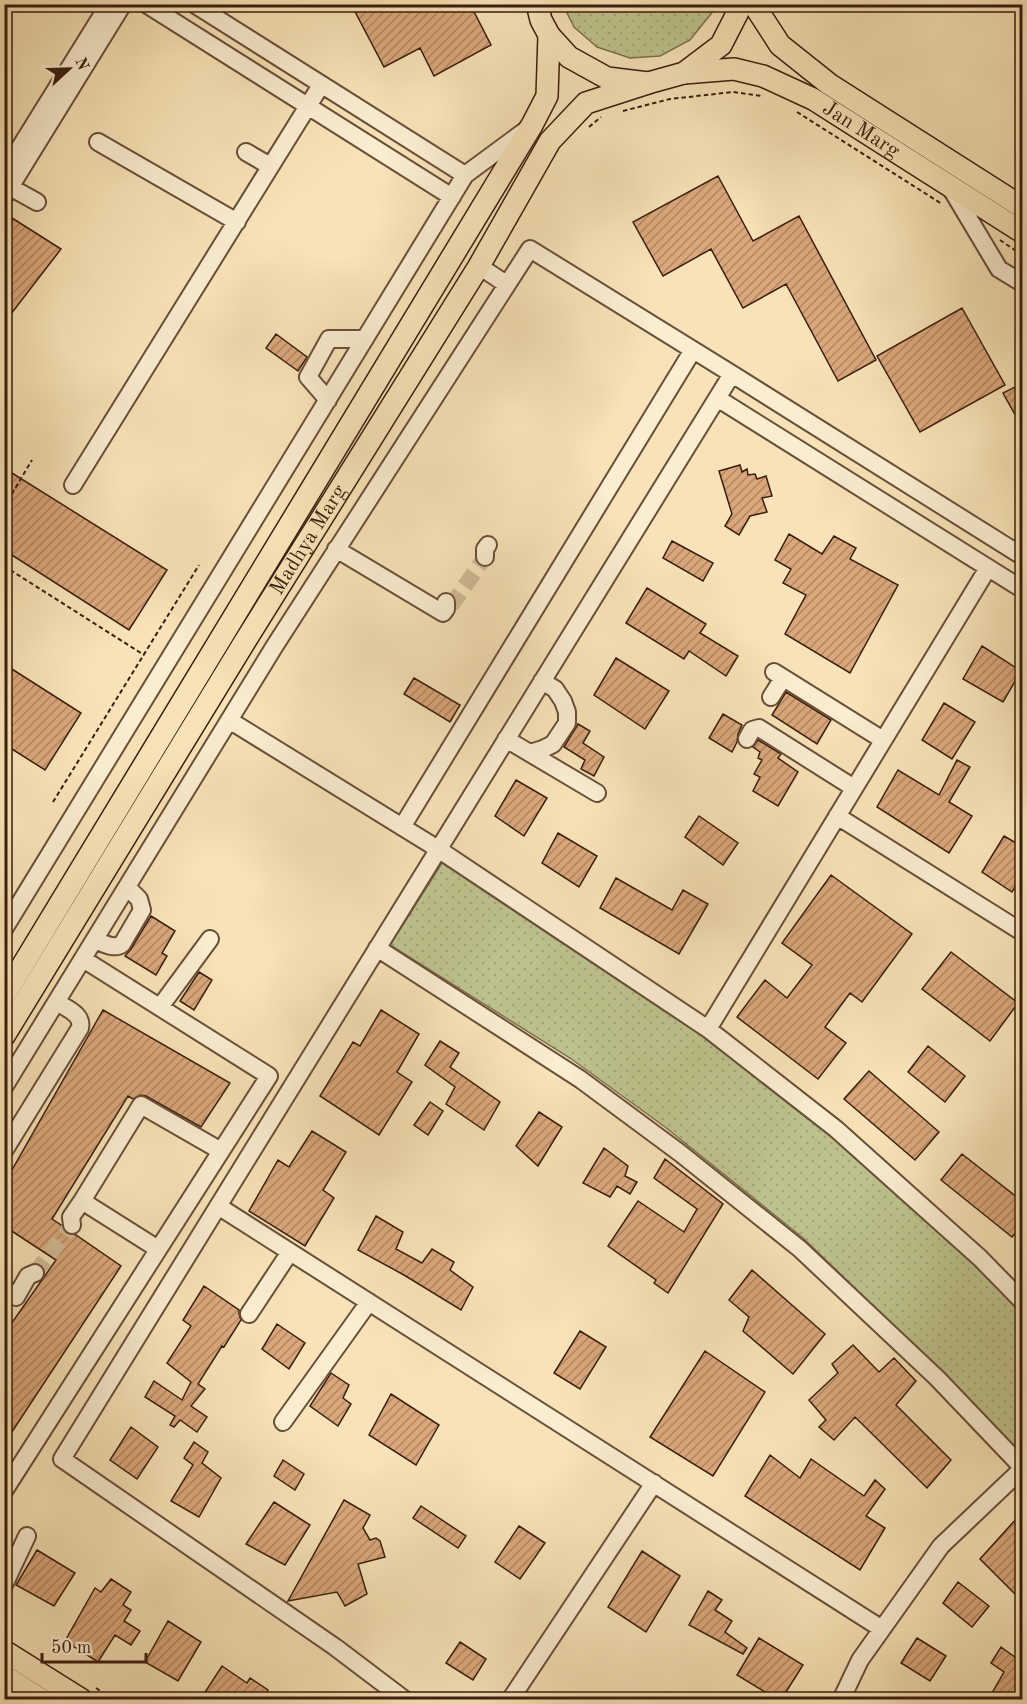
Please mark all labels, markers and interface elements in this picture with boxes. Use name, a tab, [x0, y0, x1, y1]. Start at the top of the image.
north arrow	[39, 39, 99, 99]
text: N	[71, 55, 91, 74]
street label: Jan Marg	[819, 97, 904, 162]
street label: Madhya Marg	[266, 481, 351, 599]
scale bar	[42, 1626, 146, 1664]
text: 50 m	[51, 1639, 91, 1657]

